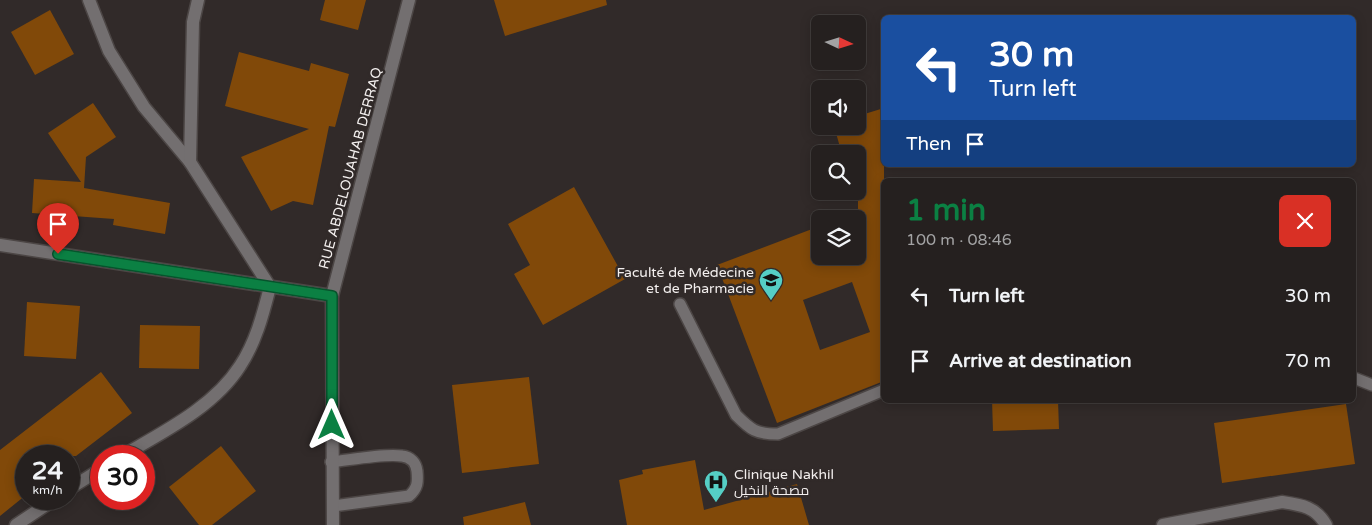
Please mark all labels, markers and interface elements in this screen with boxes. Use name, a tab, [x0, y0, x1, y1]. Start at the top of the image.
north arrow	[811, 15, 866, 70]
map controls	[811, 15, 866, 265]
text: 30 m	[989, 34, 1074, 76]
icon: left	[906, 35, 971, 100]
street label: RUE ABDELOUAHAB DERRAQ	[315, 65, 386, 271]
text: Turn left	[989, 76, 1077, 102]
button: sound	[811, 80, 866, 135]
icon: arrive	[961, 130, 989, 158]
text: Then	[906, 133, 951, 155]
button: search	[811, 145, 866, 200]
text: 1 min	[906, 192, 986, 229]
button: close	[1279, 195, 1331, 247]
pin	[37, 203, 79, 254]
icon: arrive	[44, 210, 72, 238]
button: layers	[811, 210, 866, 265]
text: 100 m · 08:46	[906, 230, 1012, 250]
place label: Faculté de Médecine et de Pharmacie	[617, 264, 754, 297]
school or university icon: Faculté de Médecine et de Pharmacie	[758, 267, 784, 301]
icon: left	[906, 282, 934, 310]
text: Turn left	[949, 285, 1025, 307]
text: 30 m	[1285, 285, 1331, 307]
icon: arrive	[906, 347, 934, 375]
text: Arrive at destination	[949, 350, 1132, 372]
text: 70 m	[1285, 350, 1331, 372]
position arrow	[305, 398, 357, 450]
speed limit sign: 30	[90, 445, 155, 510]
text: 24	[32, 456, 63, 486]
place label: Clinique Nakhil مصحة النخيل	[734, 466, 834, 499]
hospital icon: Clinique Nakhil مصحة النخيل	[703, 469, 729, 503]
text: km/h	[32, 483, 63, 497]

